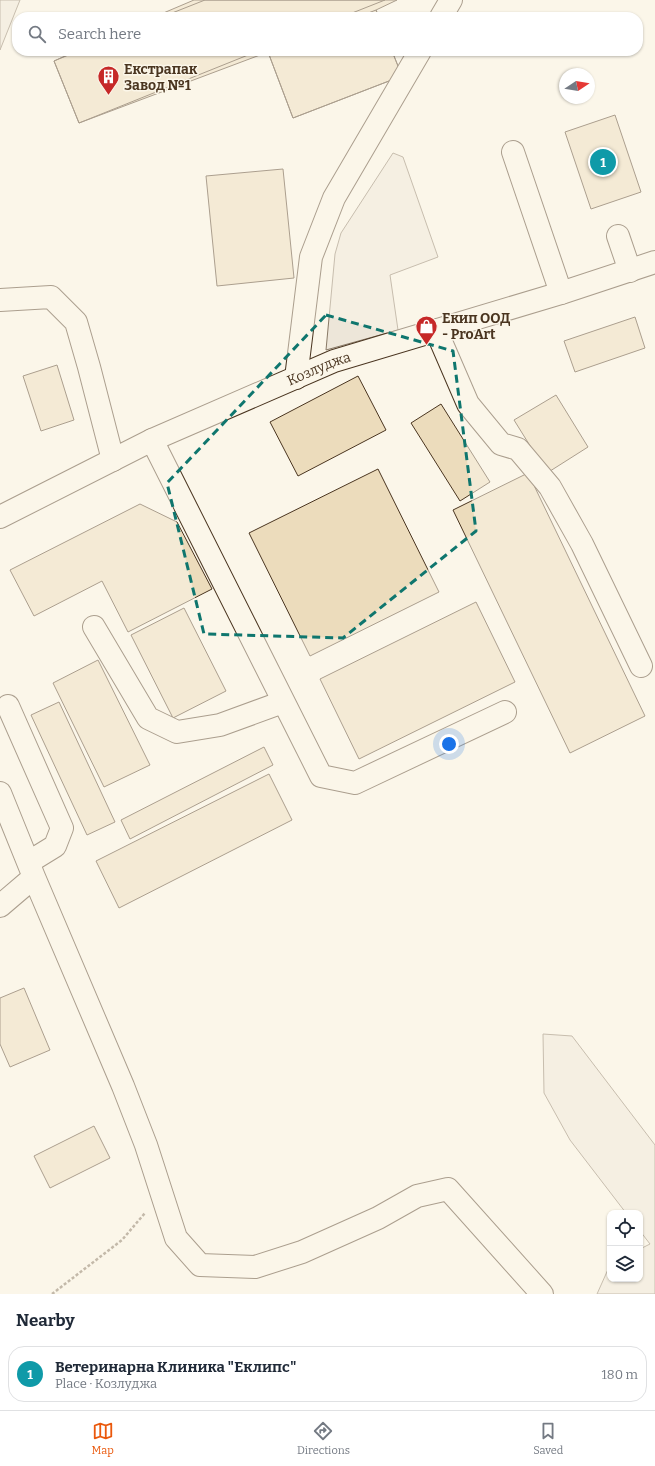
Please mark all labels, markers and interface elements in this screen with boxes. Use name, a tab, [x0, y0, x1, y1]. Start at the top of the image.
search box	[12, 12, 643, 56]
icon: search	[26, 23, 48, 45]
text: Search here	[58, 25, 141, 43]
place label: Екстрапак Завод №1	[124, 61, 198, 94]
building icon: Екстрапак Завод №1	[95, 64, 121, 97]
north arrow	[559, 68, 595, 104]
pin: 1	[590, 147, 616, 177]
place label: Екип ООД - ProArt	[442, 310, 510, 343]
shop icon: Екип ООД - ProArt	[413, 313, 439, 346]
street label: Козлуджа	[284, 348, 353, 389]
your location	[439, 734, 459, 754]
map controls	[607, 1210, 643, 1282]
button: locate	[607, 1210, 643, 1246]
button: layers	[607, 1246, 643, 1282]
text: Nearby	[16, 1310, 75, 1331]
text: Ветеринарна Клиника "Еклипс"	[55, 1358, 296, 1376]
text: 1	[27, 1367, 33, 1382]
text: 180 m	[602, 1367, 638, 1382]
text: Place · Козлуджа	[55, 1376, 157, 1391]
tab: Map	[92, 1420, 114, 1457]
tab: Directions	[297, 1420, 350, 1457]
tab: Saved	[533, 1420, 563, 1457]

